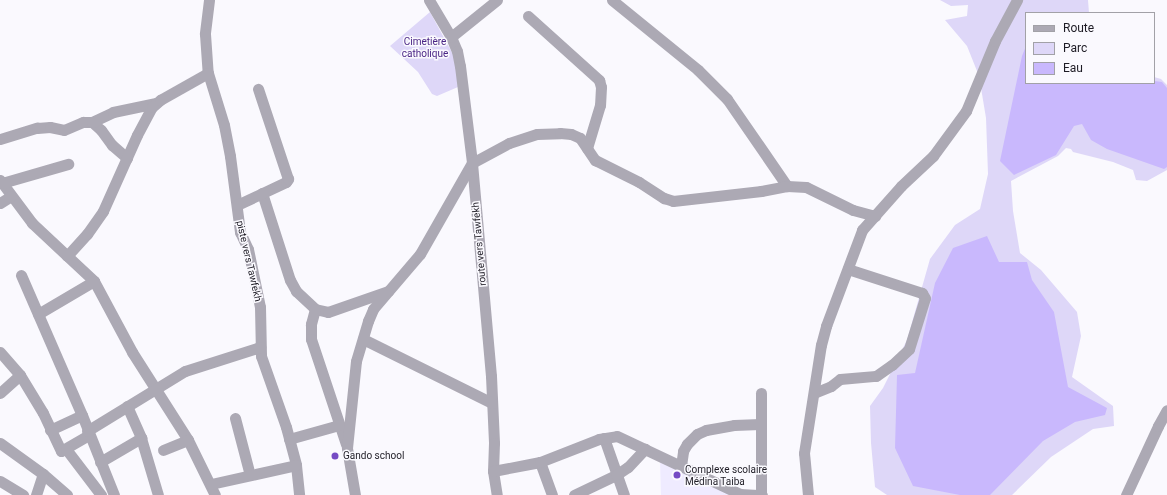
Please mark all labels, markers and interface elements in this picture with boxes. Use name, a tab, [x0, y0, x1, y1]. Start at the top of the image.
legend	[1025, 12, 1155, 84]
text: Route	[1063, 21, 1094, 35]
park label: Cimetière catholique	[402, 35, 448, 58]
text: Parc	[1063, 41, 1087, 55]
text: Eau	[1063, 61, 1083, 75]
street label: route vers Tawfekh	[469, 201, 489, 287]
street label: piste vers Tawfekh	[234, 219, 264, 303]
place label: Gando school	[343, 450, 404, 462]
marker: Gando school	[330, 451, 340, 461]
place label: Complexe scolaire Médina Taiba	[685, 463, 767, 486]
marker: Complexe scolaire Médina Taiba	[672, 470, 682, 480]

